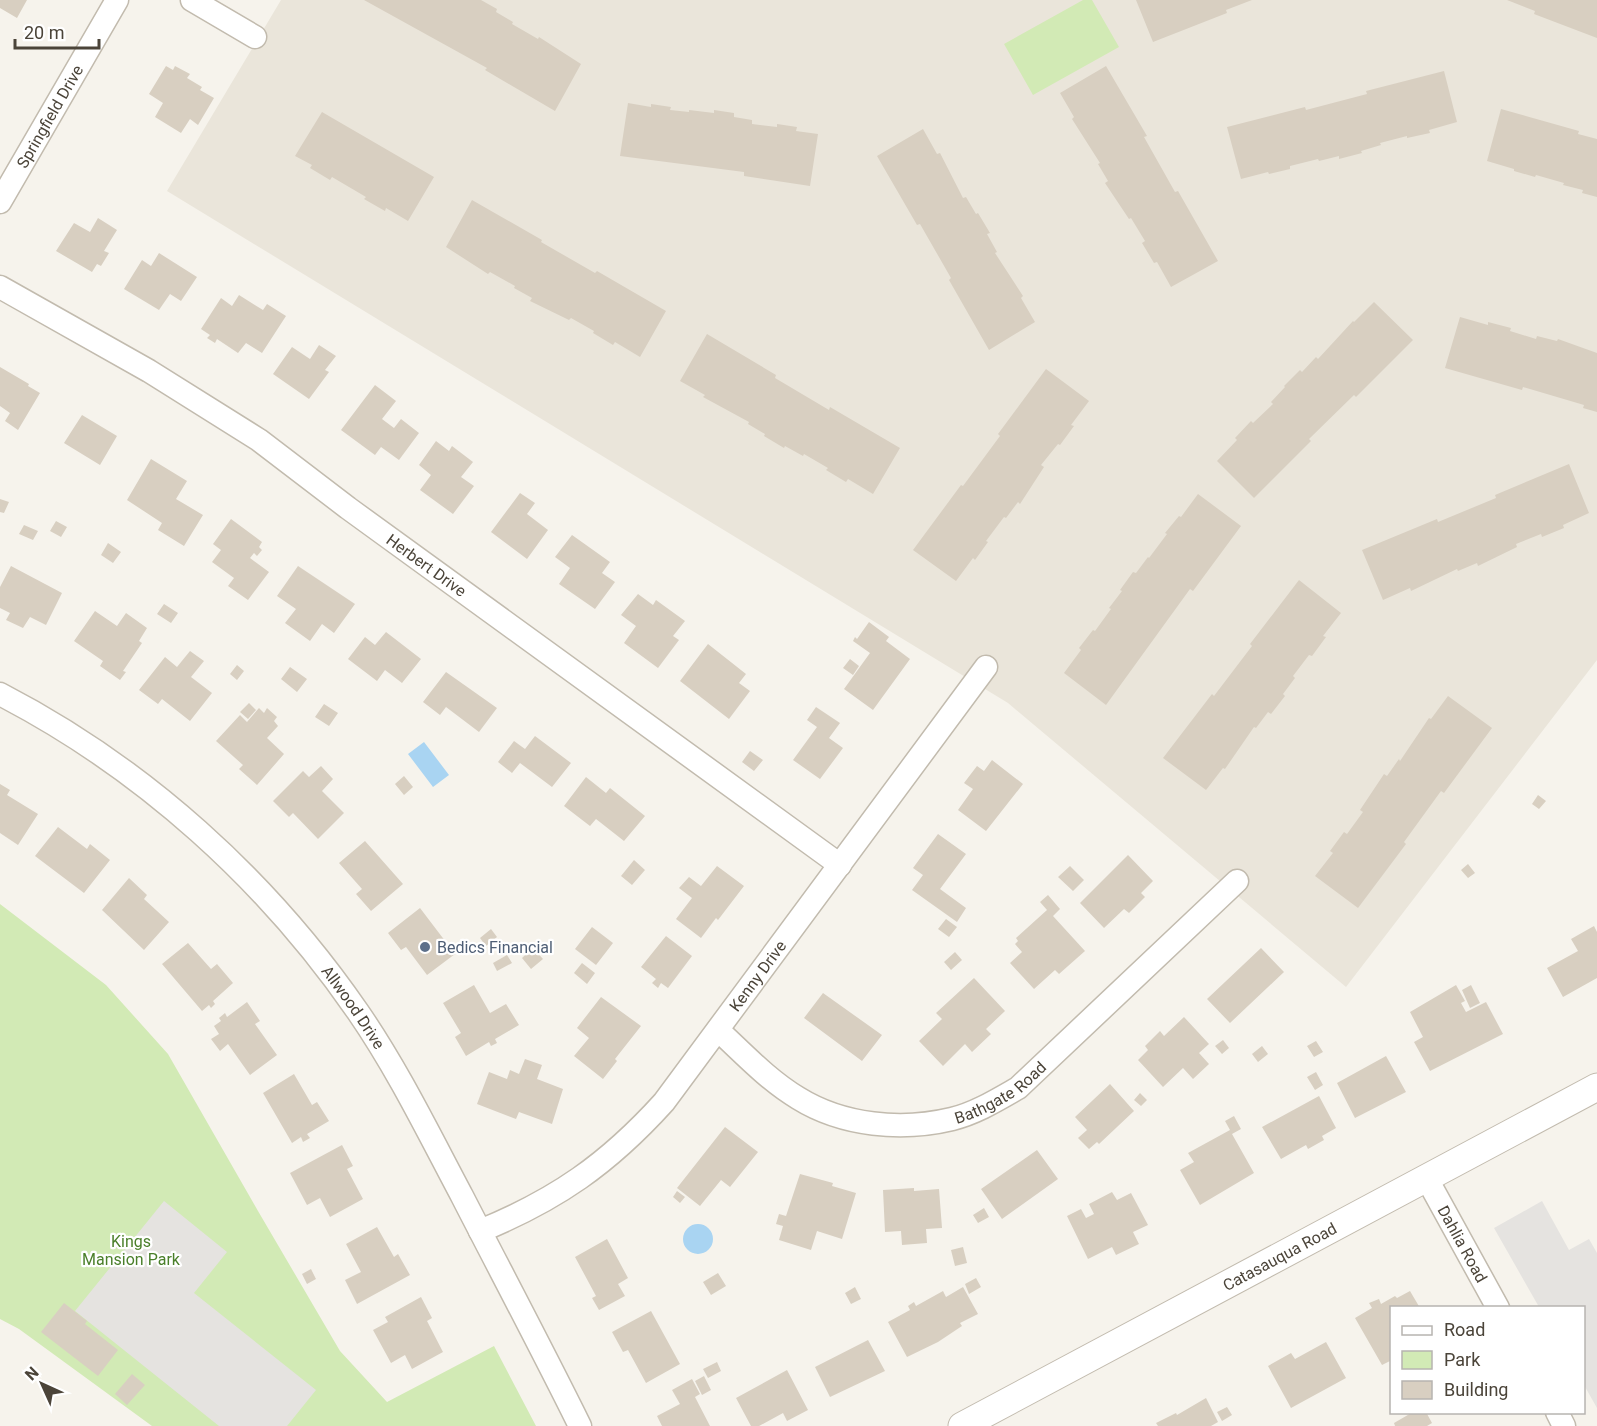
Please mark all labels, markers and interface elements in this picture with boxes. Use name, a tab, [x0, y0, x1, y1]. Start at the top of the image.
scale bar	[15, 12, 99, 50]
text: 20 m	[24, 22, 64, 43]
street label: Springfield Drive	[13, 62, 87, 171]
street label: Herbert Drive	[383, 530, 470, 601]
street label: Kenny Drive	[725, 937, 790, 1015]
place label: Bedics Financial	[437, 938, 553, 957]
marker: Bedics Financial	[418, 940, 432, 954]
street label: Allwood Drive	[317, 962, 389, 1053]
street label: Bathgate Road	[952, 1058, 1050, 1128]
street label: Dahlia Road	[1433, 1202, 1491, 1286]
street label: Catasauqua Road	[1220, 1219, 1340, 1295]
park label: Kings Mansion Park	[82, 1232, 181, 1269]
legend	[1390, 1306, 1585, 1414]
text: Road	[1444, 1319, 1485, 1340]
text: Park	[1444, 1349, 1481, 1370]
north arrow	[12, 1354, 72, 1414]
text: N	[21, 1363, 42, 1384]
text: Building	[1444, 1379, 1508, 1400]

